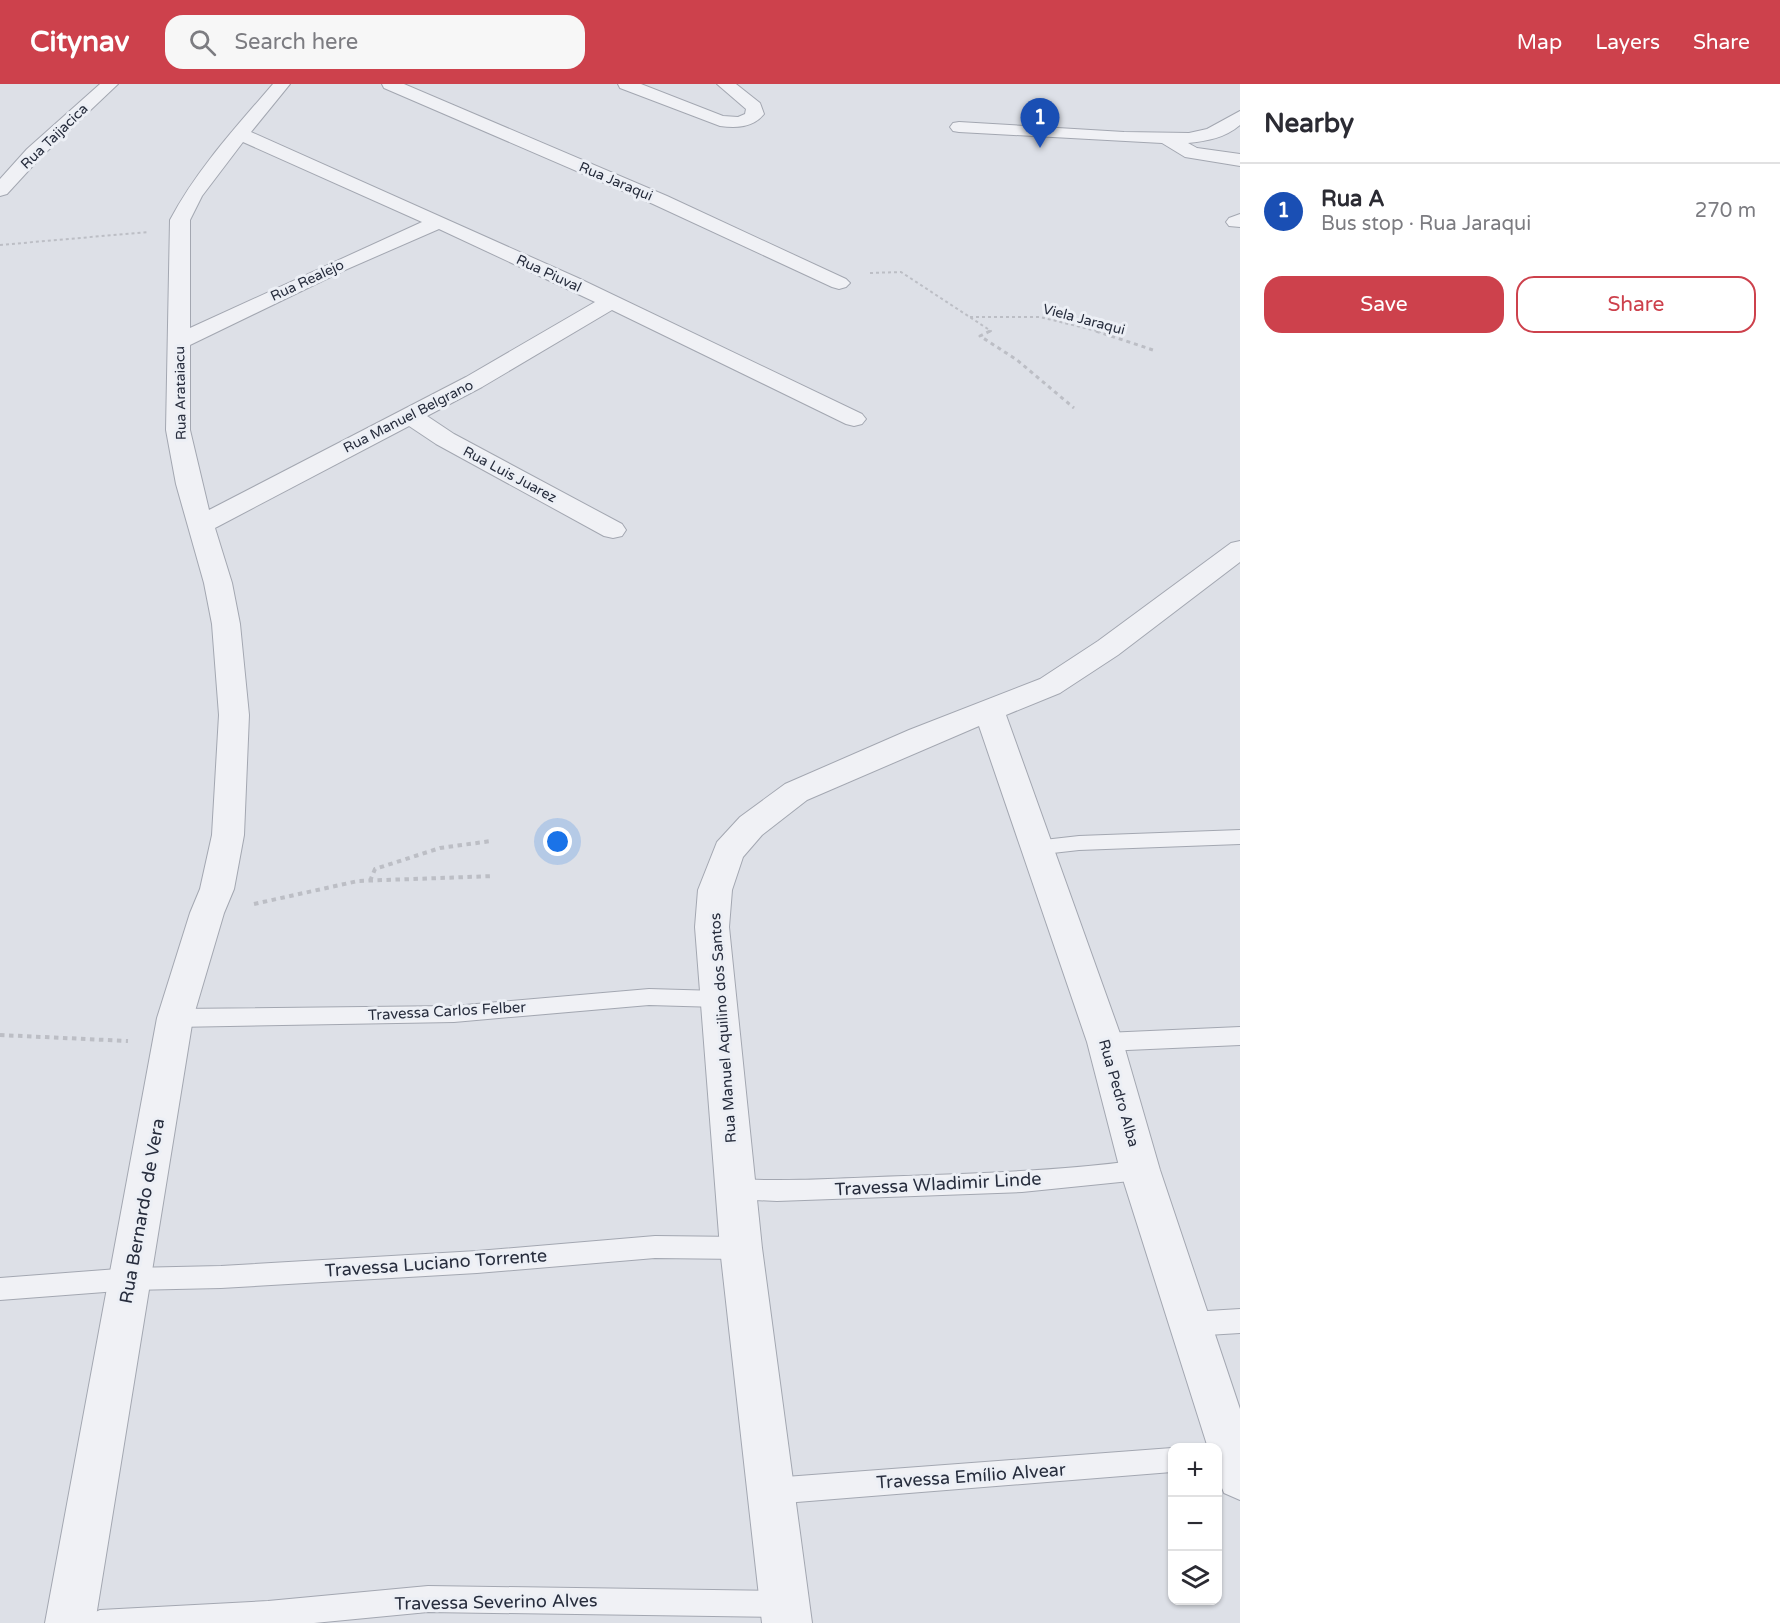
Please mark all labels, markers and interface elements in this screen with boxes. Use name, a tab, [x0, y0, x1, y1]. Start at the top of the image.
search box	[165, 15, 585, 69]
text: Citynav	[30, 25, 129, 59]
icon: search	[186, 26, 219, 59]
text: Search here	[234, 29, 358, 55]
text: Map	[1517, 30, 1562, 55]
text: Layers	[1595, 30, 1660, 55]
text: Share	[1693, 30, 1750, 55]
pin: 1	[1020, 98, 1060, 148]
street label: Rua Taijacica	[17, 100, 91, 173]
text: Nearby	[1264, 108, 1354, 139]
street label: Rua Jaraqui	[576, 158, 655, 205]
text: Rua A	[1321, 186, 1385, 212]
text: 1	[1277, 199, 1290, 223]
text: 270 m	[1695, 199, 1756, 223]
text: Bus stop · Rua Jaraqui	[1321, 212, 1531, 236]
street label: Rua Piuval	[513, 251, 584, 296]
street label: Rua Realejo	[268, 256, 347, 305]
button: Save	[1264, 276, 1504, 333]
button: Share	[1516, 276, 1756, 333]
street label: Viela Jaraqui	[1041, 300, 1127, 339]
street label: Rua Arataiacu	[171, 346, 190, 440]
street label: Rua Manuel Belgrano	[340, 376, 476, 457]
street label: Rua Luis Juarez	[460, 443, 559, 506]
your location	[543, 827, 572, 856]
street label: Rua Manuel Aquilino dos Santos	[706, 912, 740, 1144]
street label: Travessa Carlos Felber	[367, 998, 527, 1024]
street label: Rua Pedro Alba	[1095, 1037, 1143, 1149]
street label: Rua Bernardo de Vera	[115, 1117, 169, 1305]
street label: Travessa Wladimir Linde	[834, 1168, 1042, 1200]
street label: Travessa Luciano Torrente	[324, 1244, 548, 1282]
map controls	[1168, 1443, 1222, 1605]
button: +	[1168, 1443, 1222, 1497]
street label: Travessa Emílio Alvear	[876, 1458, 1067, 1494]
button: −	[1168, 1497, 1222, 1551]
button: layers	[1168, 1551, 1222, 1605]
street label: Travessa Severino Alves	[394, 1589, 598, 1615]

